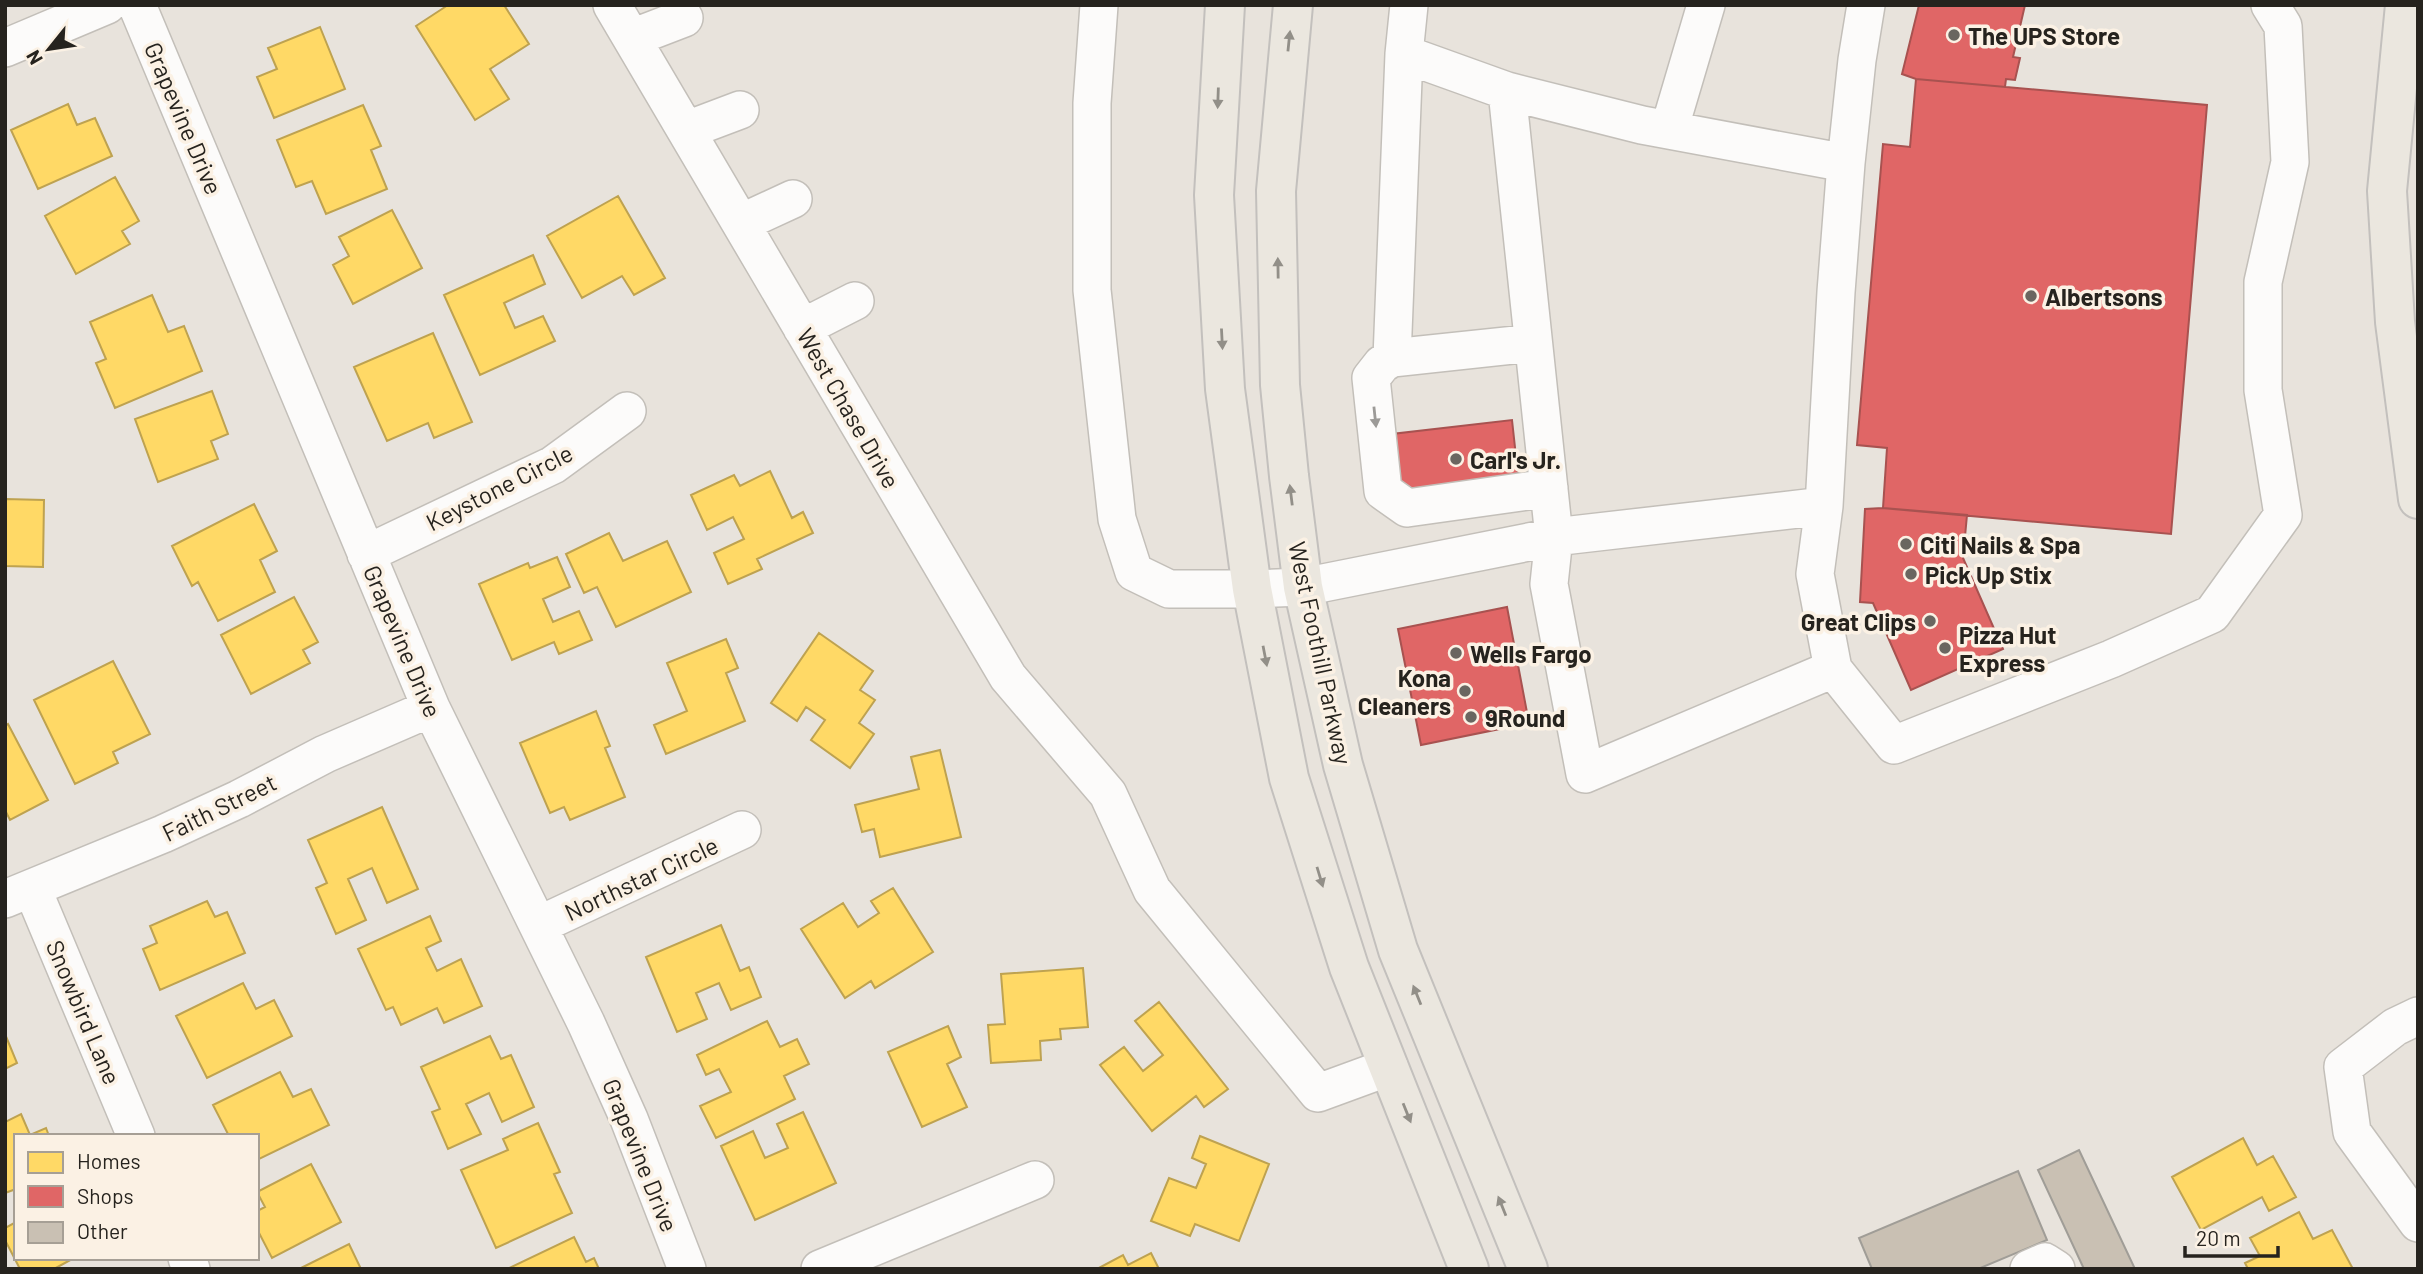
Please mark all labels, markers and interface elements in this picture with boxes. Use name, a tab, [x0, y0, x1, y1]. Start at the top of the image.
north arrow	[14, 14, 84, 84]
place label: The UPS Store	[1968, 21, 2120, 50]
marker: The UPS Store	[1946, 27, 1962, 43]
one-way arrow	[1284, 30, 1295, 52]
street label: Grapevine Drive	[139, 38, 229, 198]
text: N	[21, 47, 47, 69]
one-way arrow	[1213, 87, 1224, 109]
one-way arrow	[1272, 256, 1284, 278]
place label: Albertsons	[2045, 282, 2163, 311]
marker: Albertsons	[2023, 288, 2039, 304]
street label: West Chase Drive	[791, 323, 907, 493]
one-way arrow	[1217, 329, 1228, 351]
one-way arrow	[1370, 406, 1381, 428]
street label: Keystone Circle	[421, 438, 577, 536]
place label: Carl's Jr.	[1470, 445, 1561, 474]
marker: Carl's Jr.	[1448, 451, 1464, 467]
one-way arrow	[1286, 483, 1297, 505]
place label: Citi Nails & Spa	[1920, 530, 2081, 559]
marker: Citi Nails & Spa	[1898, 536, 1914, 552]
street label: West Foothill Parkway	[1283, 539, 1359, 767]
place label: Pick Up Stix	[1925, 560, 2052, 589]
street label: Grapevine Drive	[358, 561, 448, 721]
marker: Pick Up Stix	[1903, 566, 1919, 582]
place label: Great Clips	[1801, 607, 1916, 636]
marker: Great Clips	[1922, 613, 1938, 629]
place label: Pizza Hut Express	[1959, 620, 2056, 677]
place label: Wells Fargo	[1470, 639, 1592, 668]
marker: Pizza Hut Express	[1937, 640, 1953, 656]
one-way arrow	[1260, 645, 1271, 667]
marker: Wells Fargo	[1448, 645, 1464, 661]
place label: Kona Cleaners	[1358, 663, 1451, 720]
marker: Kona Cleaners	[1457, 683, 1473, 699]
place label: 9Round	[1485, 703, 1565, 732]
marker: 9Round	[1463, 709, 1479, 725]
street label: Faith Street	[157, 767, 281, 847]
street label: Northstar Circle	[560, 830, 722, 926]
one-way arrow	[1315, 866, 1326, 887]
street label: Snowbird Lane	[41, 936, 127, 1088]
one-way arrow	[1411, 984, 1422, 1005]
street label: Grapevine Drive	[597, 1074, 685, 1236]
one-way arrow	[1401, 1103, 1412, 1124]
legend	[14, 1134, 259, 1260]
text: Homes	[77, 1148, 141, 1173]
text: Shops	[77, 1183, 134, 1208]
one-way arrow	[1497, 1195, 1508, 1216]
scale bar	[2185, 1214, 2278, 1258]
text: Other	[77, 1218, 128, 1243]
text: 20 m	[2196, 1225, 2241, 1250]

